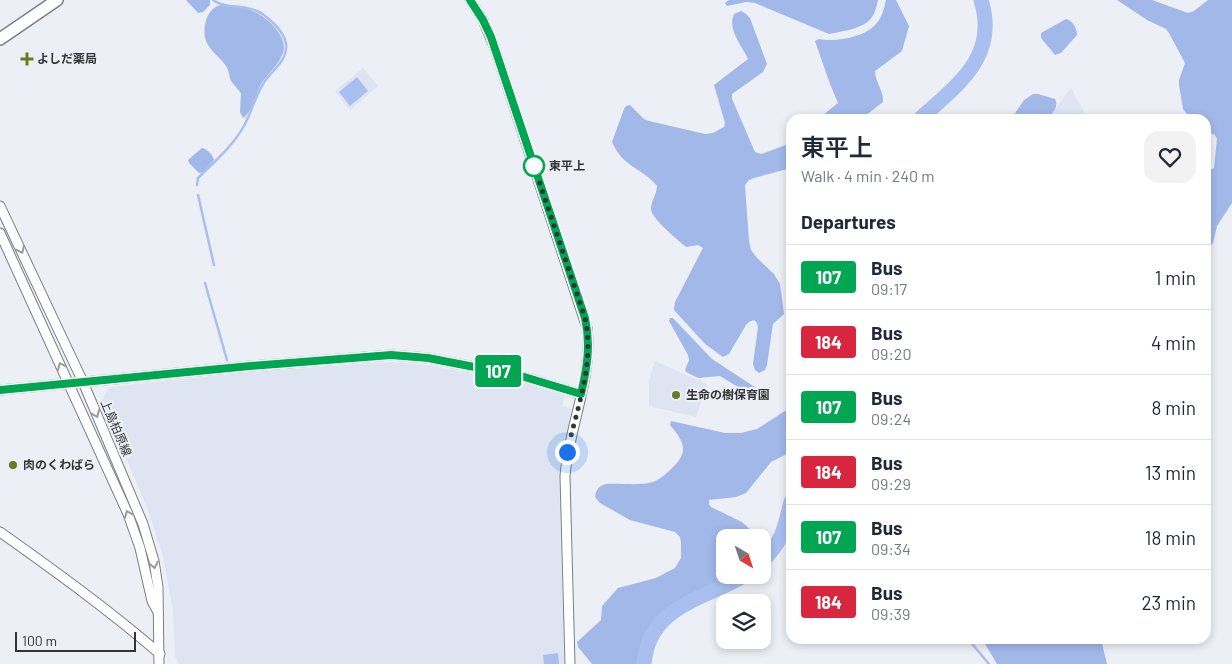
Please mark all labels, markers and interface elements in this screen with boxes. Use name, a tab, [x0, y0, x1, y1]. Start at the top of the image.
place label: よしだ薬局	[37, 51, 97, 65]
marker: よしだ薬局	[21, 53, 33, 65]
button: heart	[1144, 131, 1196, 183]
text: 東平上	[801, 132, 873, 161]
marker: 東平上	[523, 155, 545, 177]
place label: 東平上	[549, 158, 585, 172]
text: Walk · 4 min · 240 m	[801, 166, 935, 185]
text: Departures	[801, 210, 896, 233]
one-way arrow	[14, 245, 25, 254]
text: Bus	[871, 256, 903, 279]
text: 107	[816, 266, 841, 288]
text: 1 min	[1155, 266, 1196, 289]
text: 09:17	[871, 279, 907, 298]
text: Bus	[871, 321, 903, 344]
text: 184	[815, 331, 842, 353]
text: 4 min	[1151, 331, 1196, 354]
text: 09:20	[871, 344, 911, 363]
line badge: 107	[469, 355, 527, 387]
text: 107	[485, 360, 511, 382]
one-way arrow	[57, 362, 67, 371]
text: Bus	[871, 386, 903, 409]
place label: 生命の樹保育園	[686, 387, 770, 401]
marker: 生命の樹保育園	[670, 389, 682, 401]
text: 107	[816, 396, 841, 418]
text: 8 min	[1152, 396, 1196, 419]
street label: 上島柏原線	[99, 397, 135, 458]
one-way arrow	[90, 409, 101, 418]
text: 09:24	[871, 409, 911, 428]
your location	[555, 440, 580, 465]
text: Bus	[871, 451, 903, 474]
place label: 肉のくわばら	[23, 457, 95, 471]
marker: 肉のくわばら	[7, 459, 19, 471]
text: 184	[815, 461, 842, 483]
text: 13 min	[1145, 461, 1196, 484]
text: 09:29	[871, 474, 911, 493]
one-way arrow	[124, 510, 134, 519]
text: Bus	[871, 516, 903, 539]
text: 107	[816, 526, 841, 548]
text: 18 min	[1145, 526, 1196, 549]
north arrow	[716, 529, 771, 584]
map controls	[716, 529, 771, 649]
text: 09:34	[871, 539, 911, 558]
one-way arrow	[149, 561, 159, 570]
text: Bus	[871, 581, 903, 604]
text: 184	[815, 591, 842, 613]
text: 23 min	[1142, 591, 1196, 614]
button: layers	[716, 594, 771, 649]
text: 09:39	[871, 604, 910, 623]
scale bar	[15, 629, 136, 652]
text: 100 m	[22, 632, 57, 649]

